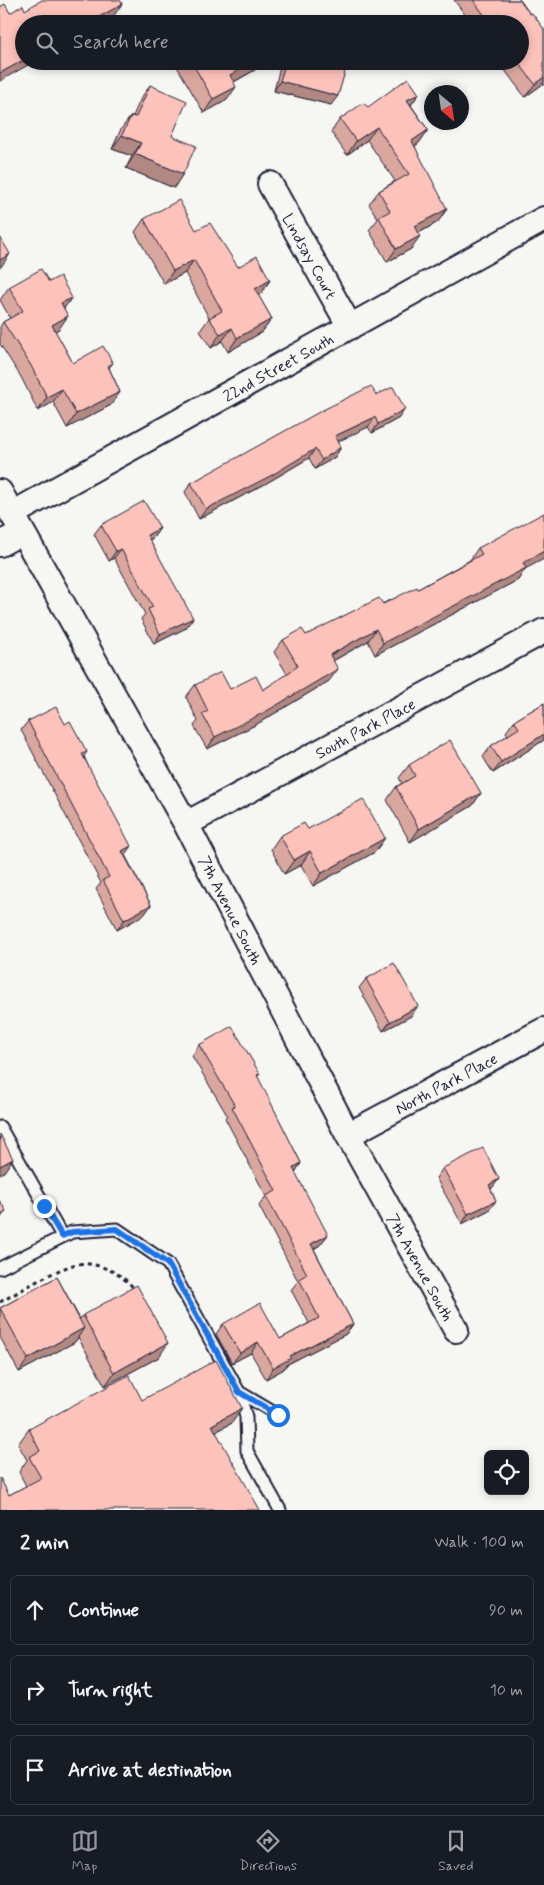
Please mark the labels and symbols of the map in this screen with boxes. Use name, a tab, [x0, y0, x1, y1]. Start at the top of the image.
north arrow	[424, 85, 469, 130]
street label: Lindsay Court	[276, 210, 341, 303]
street label: 22nd Street South	[220, 329, 338, 407]
street label: South Park Place	[312, 694, 419, 765]
street label: 7th Avenue South	[193, 853, 266, 969]
street label: North Park Place	[392, 1049, 501, 1120]
route end	[33, 1195, 56, 1218]
street label: 7th Avenue South	[382, 1210, 458, 1325]
route start	[267, 1404, 290, 1427]

